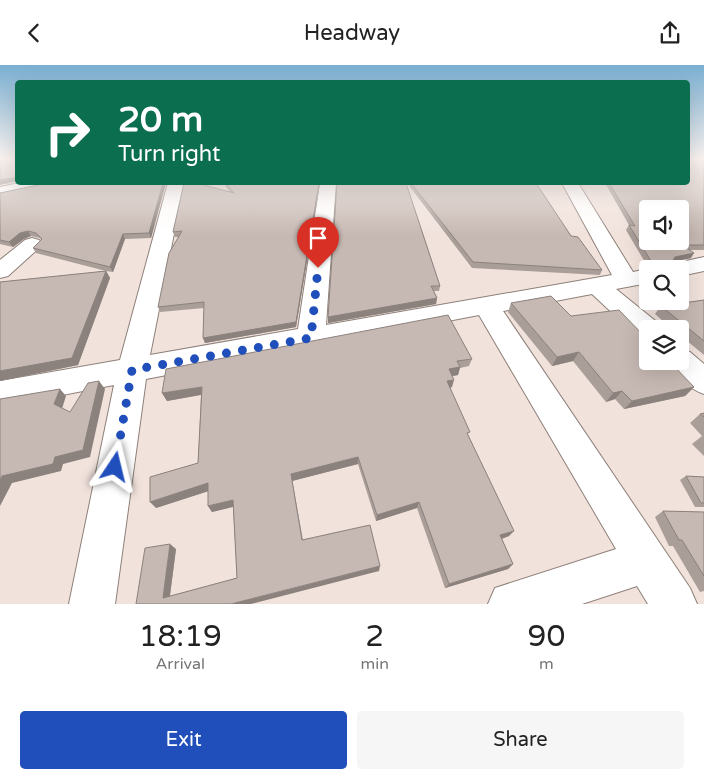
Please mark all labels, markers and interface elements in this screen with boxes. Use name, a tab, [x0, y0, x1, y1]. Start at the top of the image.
icon: back	[20, 19, 48, 47]
icon: share	[656, 19, 684, 47]
text: Headway	[304, 20, 400, 46]
text: 20 m	[118, 99, 203, 141]
icon: right	[35, 100, 100, 165]
text: Turn right	[118, 141, 220, 167]
map controls	[639, 200, 689, 370]
button: sound	[639, 200, 689, 250]
pin	[297, 217, 339, 268]
icon: arrive	[304, 224, 332, 252]
button: search	[639, 260, 689, 310]
button: layers	[639, 320, 689, 370]
position arrow	[88, 440, 140, 492]
text: 18:19	[139, 618, 222, 655]
text: 2	[365, 618, 384, 655]
text: 90	[528, 618, 565, 655]
text: Arrival	[156, 654, 205, 674]
text: min	[361, 654, 389, 674]
text: m	[539, 654, 554, 674]
button: Exit	[20, 711, 347, 769]
button: Share	[357, 711, 684, 769]

